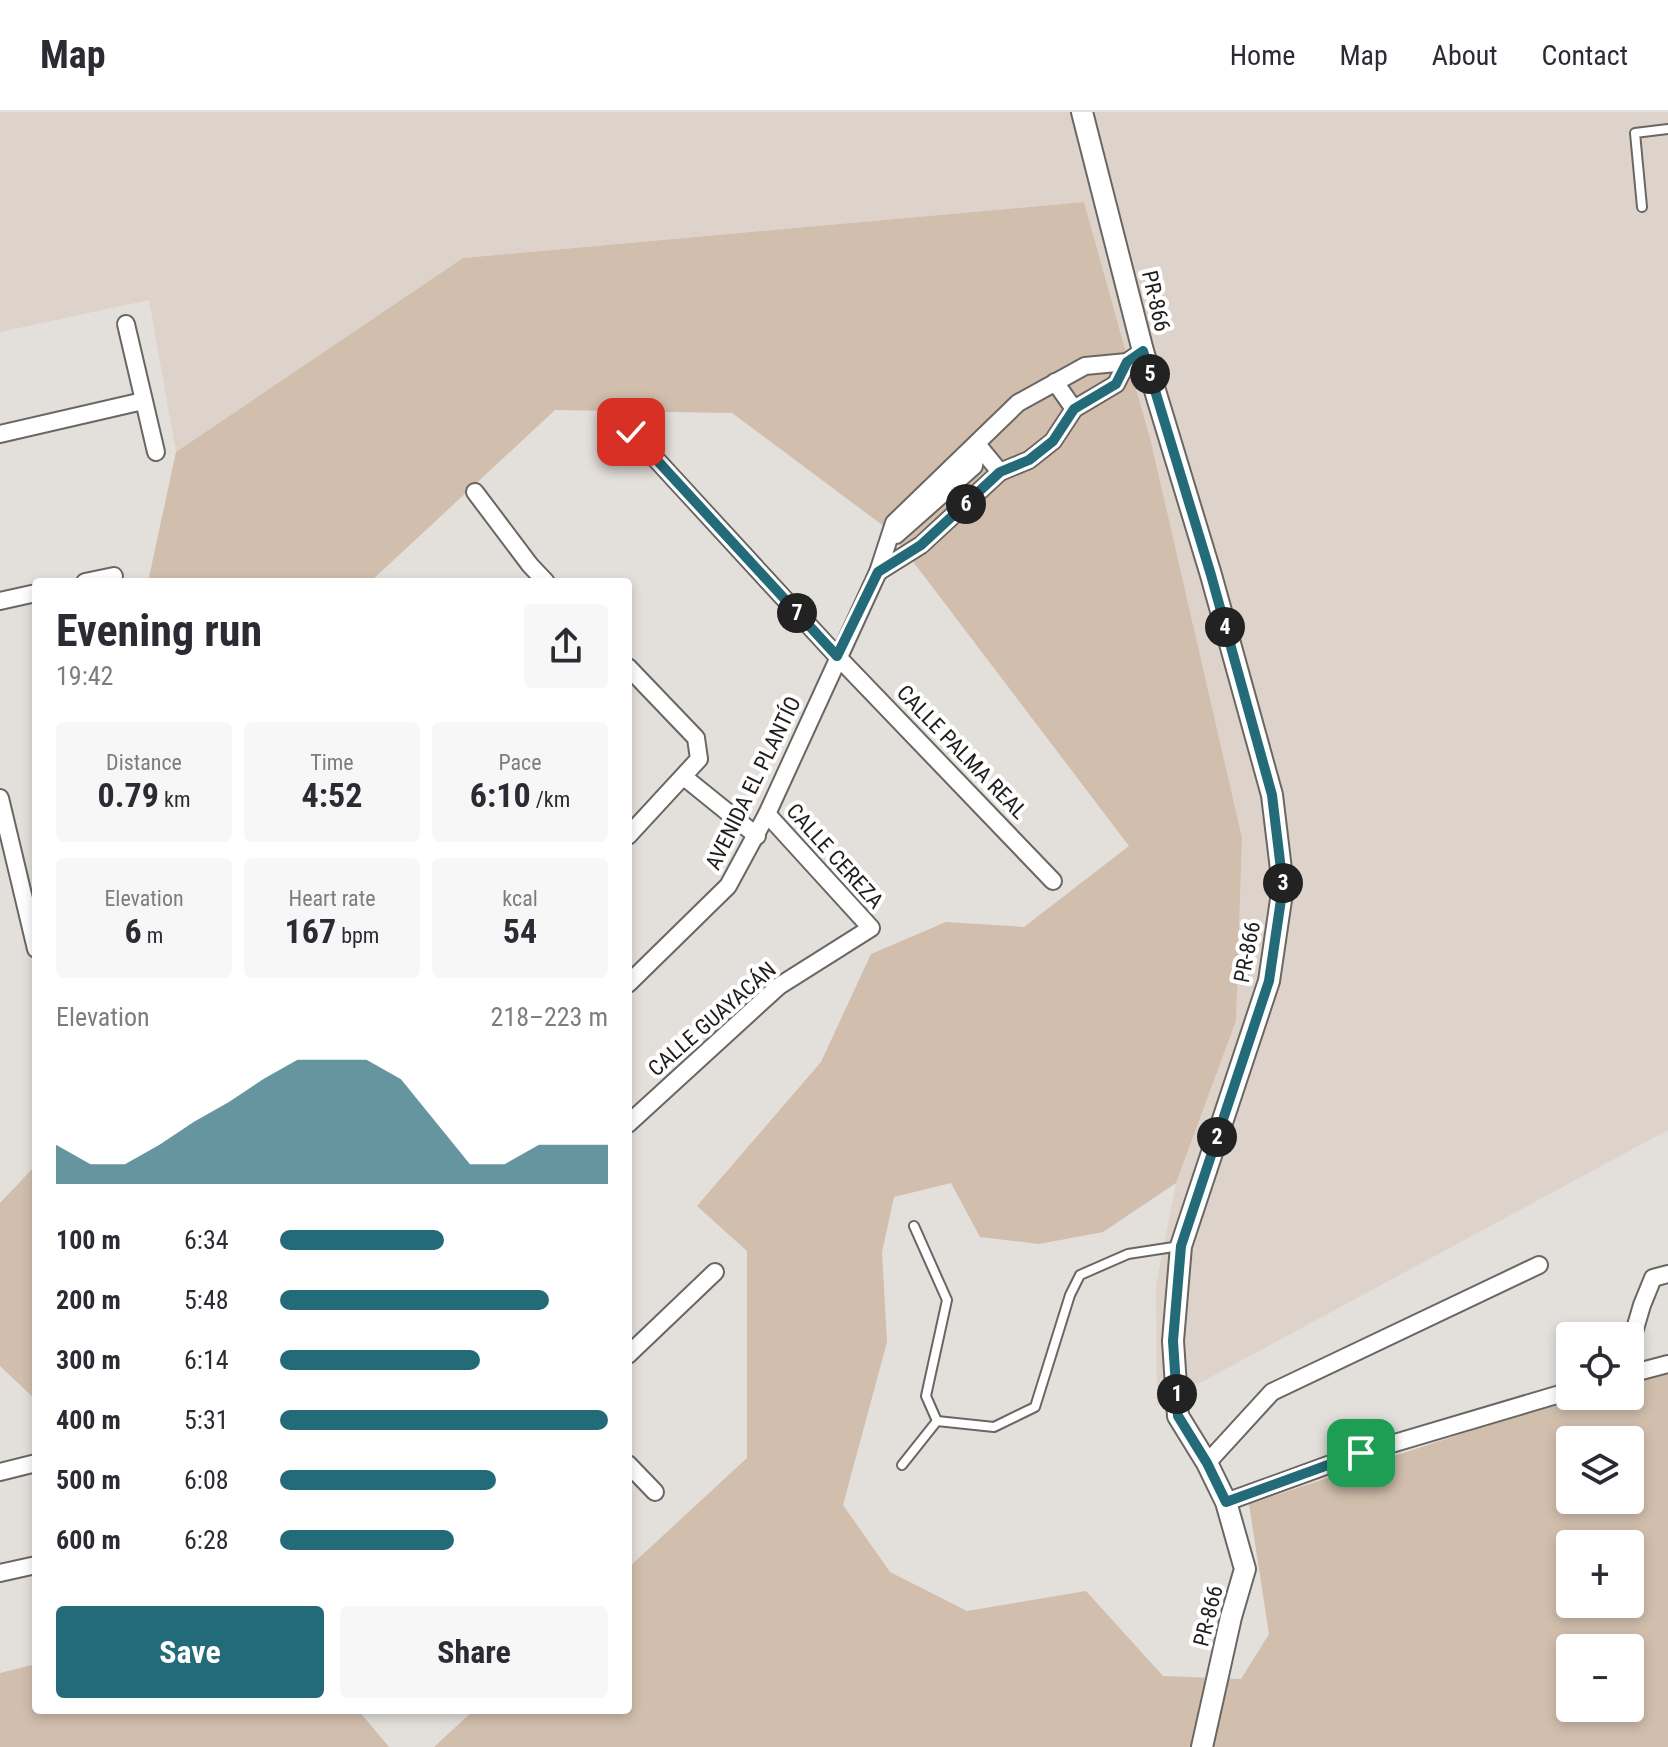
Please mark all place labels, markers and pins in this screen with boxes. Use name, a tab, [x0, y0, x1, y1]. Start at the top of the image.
pin: 5	[1130, 354, 1170, 394]
pin	[597, 398, 665, 466]
pin: 6	[946, 484, 986, 524]
pin: 7	[777, 593, 817, 633]
pin: 4	[1205, 607, 1245, 647]
pin: 3	[1263, 863, 1303, 903]
pin: 2	[1197, 1117, 1237, 1157]
pin: 1	[1157, 1374, 1197, 1414]
pin	[1327, 1419, 1395, 1487]

